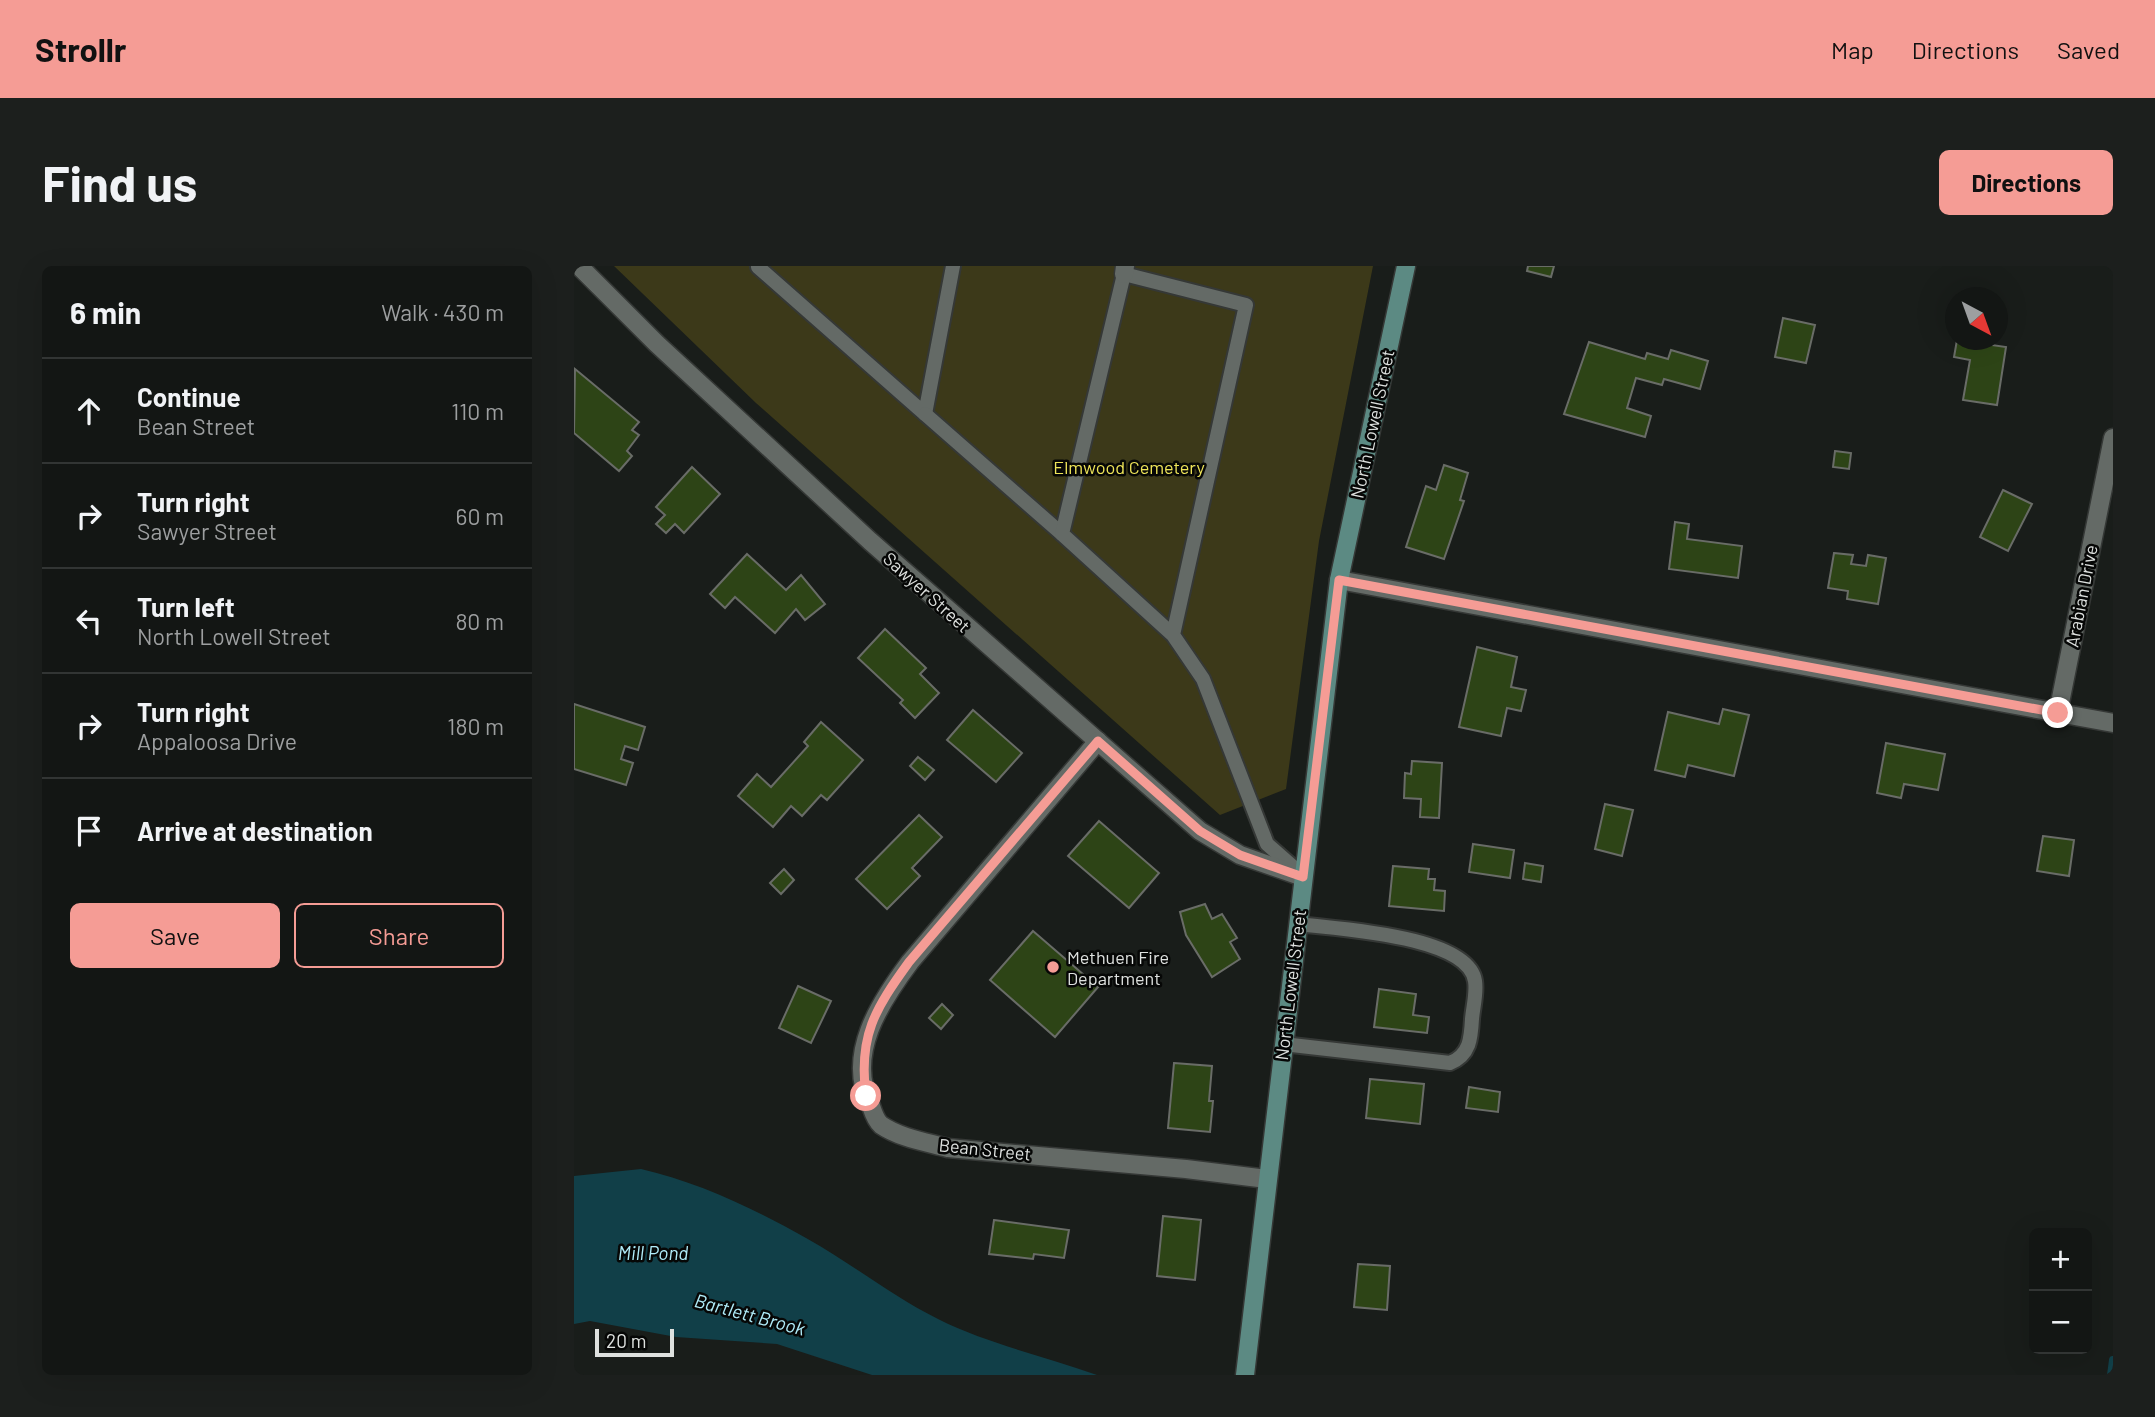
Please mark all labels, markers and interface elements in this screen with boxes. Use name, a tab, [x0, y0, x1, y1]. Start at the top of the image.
text: Strollr	[35, 29, 127, 69]
text: Map	[1831, 35, 1874, 64]
text: Directions	[1912, 35, 2019, 64]
text: Saved	[2057, 35, 2120, 64]
button: Directions	[1939, 150, 2113, 215]
text: Find us	[42, 153, 197, 212]
north arrow	[1945, 287, 2008, 350]
text: 6 min	[70, 294, 141, 330]
text: Walk · 430 m	[381, 298, 504, 326]
street label: North Lowell Street	[1345, 348, 1399, 500]
text: Continue	[137, 381, 241, 412]
icon: ahead	[70, 392, 108, 430]
text: 110 m	[451, 397, 504, 425]
text: Bean Street	[137, 412, 255, 440]
park label: Elmwood Cemetery	[1053, 456, 1205, 478]
text: Turn right	[137, 486, 250, 517]
icon: right	[70, 497, 108, 535]
text: 60 m	[456, 502, 504, 530]
text: Sawyer Street	[137, 517, 277, 545]
street label: Arabian Drive	[2060, 543, 2102, 649]
street label: Sawyer Street	[879, 547, 975, 637]
text: Turn left	[137, 591, 235, 622]
icon: left	[70, 602, 108, 640]
text: 80 m	[455, 607, 504, 635]
text: North Lowell Street	[137, 622, 331, 650]
text: Turn right	[137, 696, 250, 727]
route end	[2042, 697, 2073, 728]
icon: right	[70, 707, 108, 745]
text: 180 m	[447, 712, 504, 740]
text: Appaloosa Drive	[137, 727, 297, 755]
icon: arrive	[70, 812, 108, 850]
text: Arrive at destination	[137, 815, 373, 846]
button: Save	[70, 903, 280, 968]
button: Share	[294, 903, 504, 968]
street label: North Lowell Street	[1270, 908, 1310, 1062]
place label: Methuen Fire Department	[1067, 946, 1169, 989]
marker: Methuen Fire Department	[1045, 959, 1061, 975]
route start	[850, 1080, 881, 1111]
street label: Bean Street	[938, 1133, 1032, 1165]
map controls	[2029, 1228, 2092, 1354]
button: +	[2029, 1228, 2092, 1291]
water label: Mill Pond	[618, 1241, 688, 1264]
water label: Bartlett Brook	[692, 1288, 809, 1340]
button: −	[2029, 1291, 2092, 1354]
scale bar	[595, 1326, 674, 1358]
text: 20 m	[606, 1329, 646, 1352]

